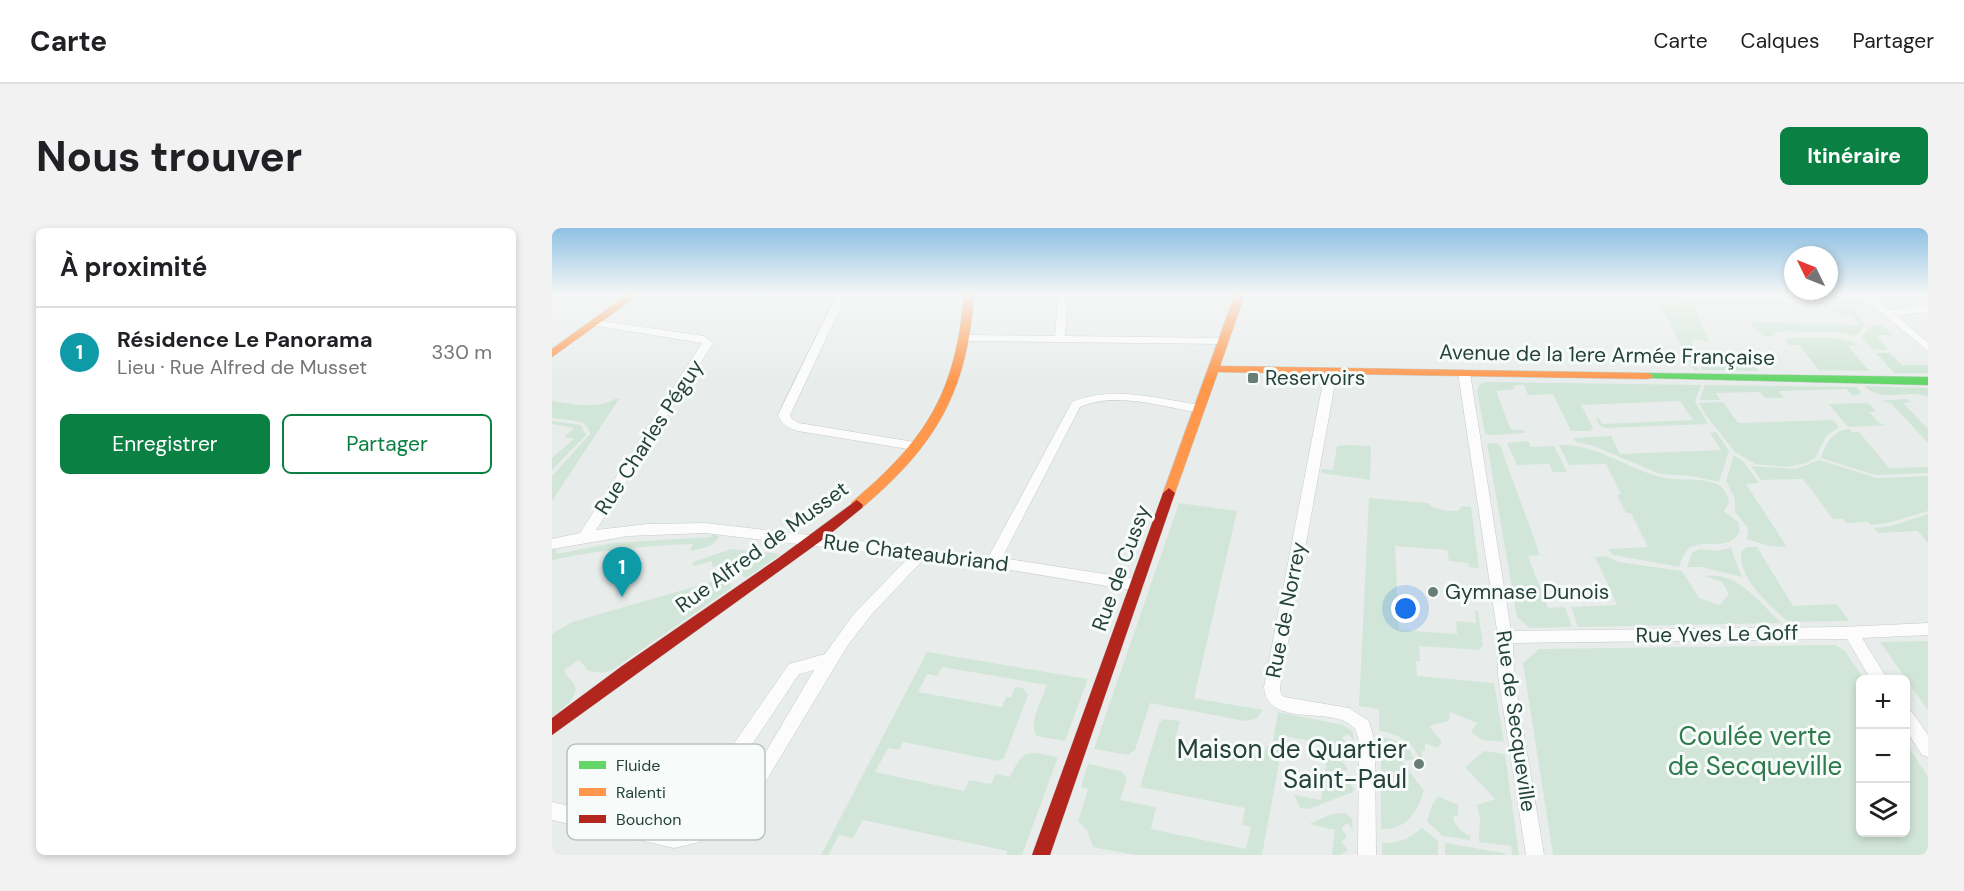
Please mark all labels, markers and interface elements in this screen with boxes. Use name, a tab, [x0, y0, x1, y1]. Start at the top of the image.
text: Carte	[30, 23, 107, 60]
text: Carte	[1653, 27, 1708, 55]
text: Calques	[1741, 27, 1819, 55]
text: Partager	[1852, 27, 1934, 55]
button: Itinéraire	[1780, 127, 1928, 185]
text: Nous trouver	[36, 129, 302, 184]
north arrow	[1784, 246, 1838, 300]
text: À proximité	[60, 250, 207, 284]
text: Résidence Le Panorama	[117, 325, 373, 354]
street label: Avenue de la 1ere Armée Française	[1439, 338, 1775, 372]
text: 1	[76, 339, 83, 365]
text: 330 m	[432, 339, 492, 365]
text: Lieu · Rue Alfred de Musset	[117, 354, 367, 380]
street label: Rue Charles Péguy	[588, 354, 710, 520]
place label: Reservoirs	[1265, 364, 1365, 392]
marker: Reservoirs	[1246, 371, 1260, 385]
button: Enregistrer	[60, 414, 270, 474]
button: Partager	[282, 414, 492, 474]
street label: Rue Alfred de Musset	[670, 475, 854, 619]
street label: Rue de Cussy	[1085, 501, 1157, 635]
street label: Rue Chateaubriand	[822, 528, 1010, 578]
street label: Rue de Norrey	[1259, 539, 1313, 680]
pin: 1	[602, 548, 642, 597]
place label: Gymnase Dunois	[1445, 578, 1609, 606]
marker: Gymnase Dunois	[1426, 585, 1440, 599]
your location	[1391, 594, 1420, 623]
street label: Rue Yves Le Goff	[1635, 619, 1799, 649]
street label: Rue de Secqueville	[1489, 628, 1543, 814]
map controls	[1856, 675, 1910, 837]
button: +	[1856, 675, 1910, 729]
park label: Coulée verte de Secqueville	[1668, 719, 1842, 783]
button: −	[1856, 729, 1910, 783]
place label: Maison de Quartier Saint-Paul	[1177, 732, 1407, 796]
legend	[567, 744, 765, 840]
text: Fluide	[616, 755, 660, 776]
marker: Maison de Quartier Saint-Paul	[1412, 757, 1426, 771]
text: Ralenti	[616, 782, 666, 803]
button: layers	[1856, 783, 1910, 837]
text: Bouchon	[616, 809, 681, 830]

